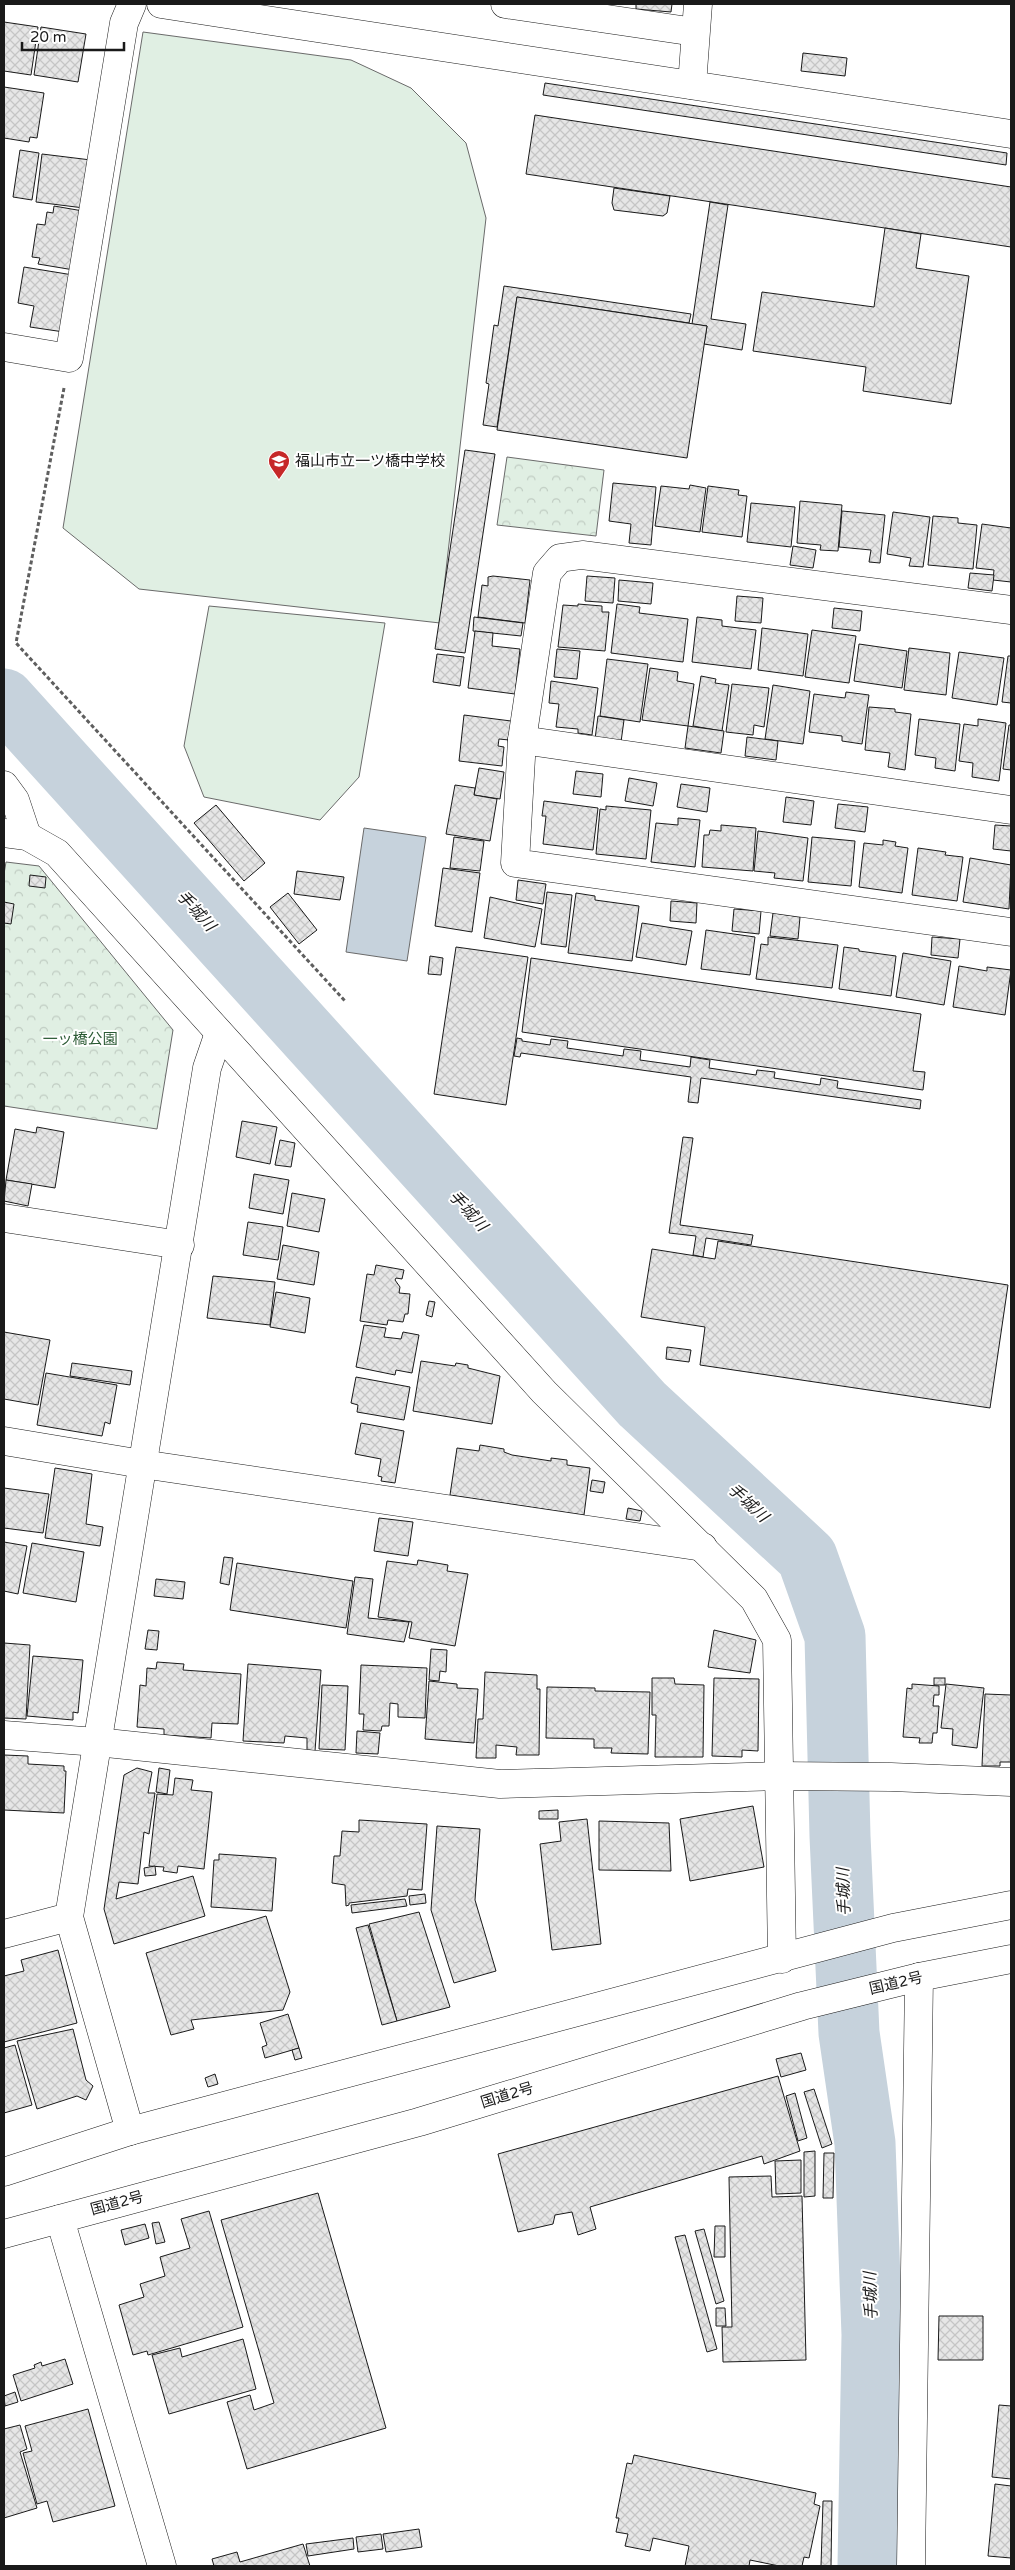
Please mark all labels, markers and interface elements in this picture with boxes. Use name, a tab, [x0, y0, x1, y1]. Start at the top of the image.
scale bar	[22, 20, 125, 52]
text: 20 m	[30, 28, 67, 46]
school or university icon: 福山市立一ツ橋中学校	[267, 449, 291, 480]
place label: 福山市立一ツ橋中学校	[295, 452, 445, 470]
water label: 手城川	[173, 886, 221, 937]
park label: 一ッ橋公園	[42, 1030, 118, 1048]
water label: 手城川	[445, 1186, 493, 1237]
water label: 手城川	[724, 1479, 774, 1528]
water label: 手城川	[833, 1866, 855, 1916]
street label: 国道2号	[867, 1968, 925, 1998]
street label: 国道2号	[478, 2078, 536, 2112]
street label: 国道2号	[88, 2187, 146, 2219]
water label: 手城川	[860, 2270, 882, 2320]

